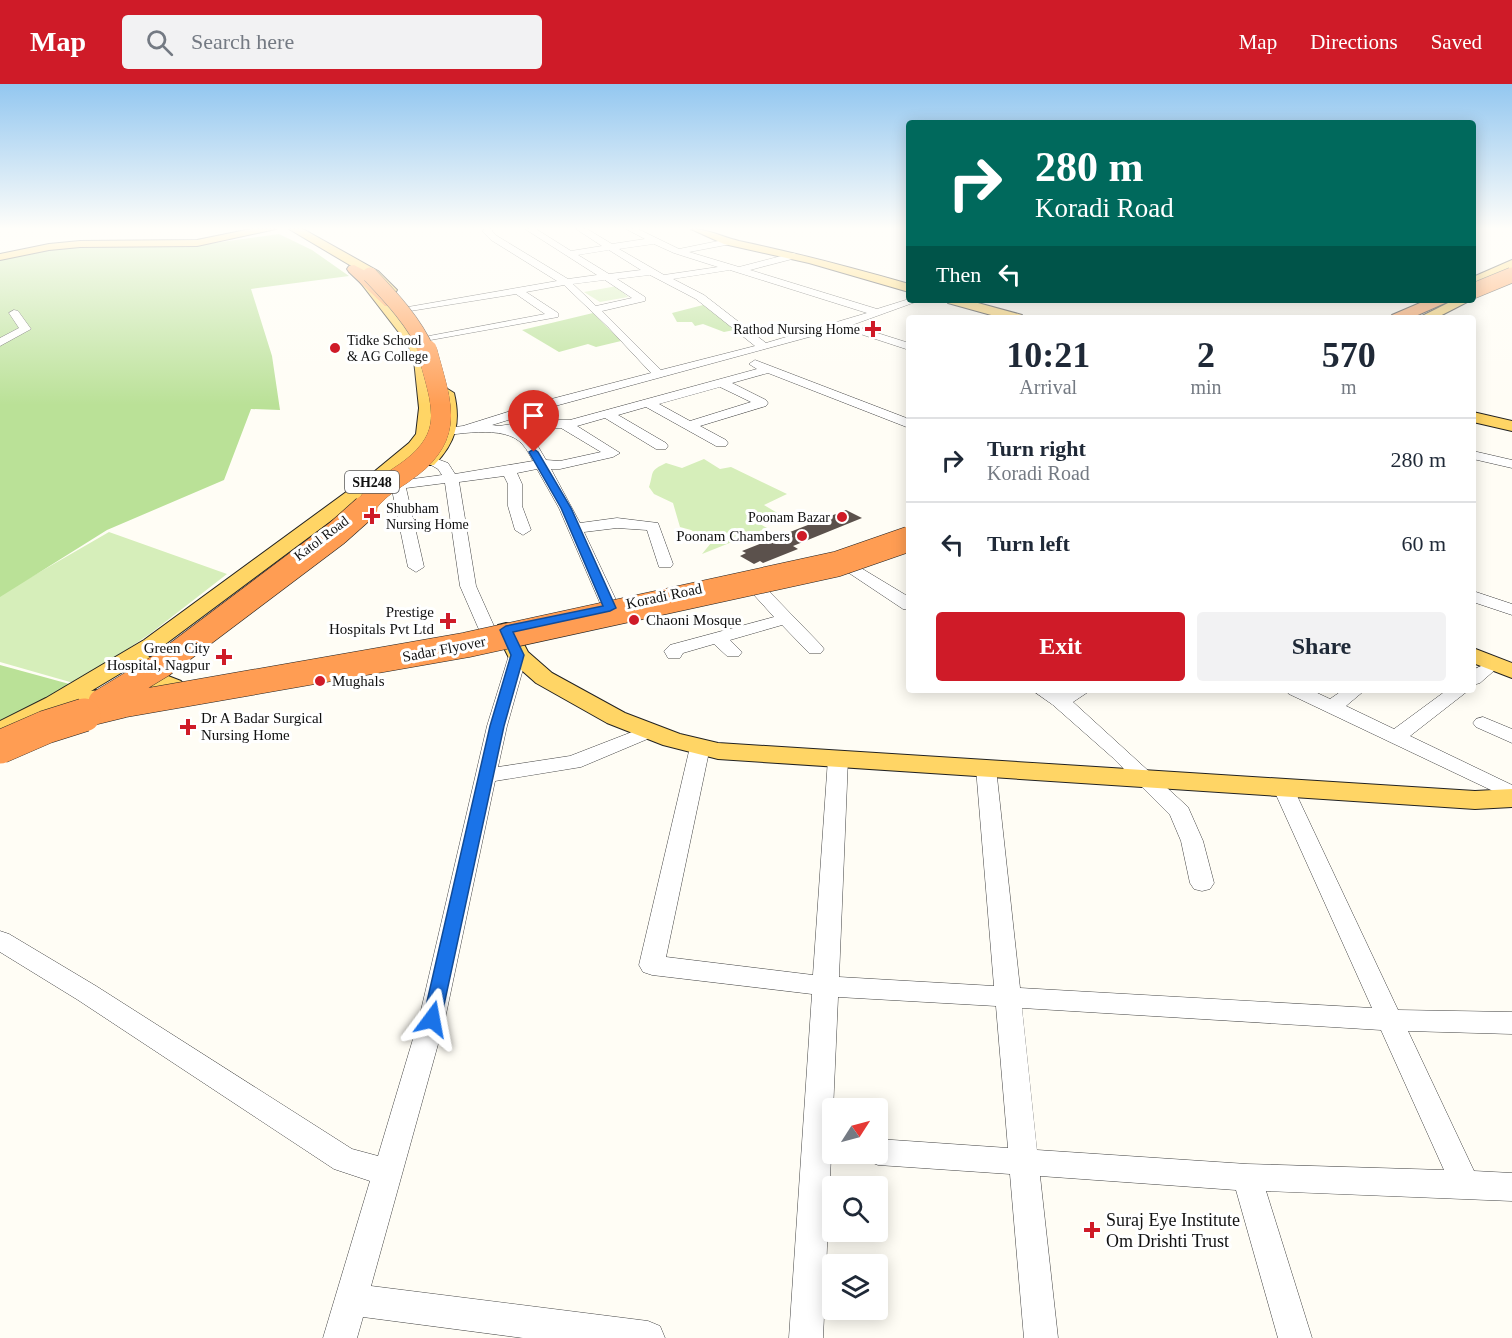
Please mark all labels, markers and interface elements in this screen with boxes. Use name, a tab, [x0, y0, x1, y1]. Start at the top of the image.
search box	[122, 15, 542, 69]
text: Map	[30, 26, 86, 57]
icon: search	[143, 26, 176, 59]
text: Search here	[191, 29, 294, 54]
text: Map	[1239, 30, 1277, 54]
text: Directions	[1310, 30, 1398, 54]
text: Saved	[1431, 30, 1482, 54]
icon: right	[936, 144, 1014, 222]
text: 280 m	[1035, 144, 1144, 190]
text: Koradi Road	[1035, 193, 1174, 223]
icon: left	[993, 258, 1026, 291]
text: Then	[936, 262, 981, 287]
marker: Rathod Nursing Home	[864, 320, 882, 338]
place label: Rathod Nursing Home	[733, 322, 860, 337]
place label: Tidke School & AG College	[347, 333, 428, 364]
text: 10:21	[1006, 335, 1090, 375]
text: 2	[1197, 335, 1215, 375]
text: 570	[1322, 335, 1376, 375]
marker: Tidke School & AG College	[328, 341, 342, 355]
text: Arrival	[1019, 376, 1077, 398]
text: min	[1190, 376, 1222, 398]
text: m	[1341, 376, 1357, 398]
pin	[508, 390, 559, 452]
icon: arrive	[517, 399, 550, 432]
text: Turn right	[987, 436, 1086, 461]
icon: right	[936, 444, 969, 477]
text: 280 m	[1390, 447, 1446, 472]
text: Koradi Road	[987, 462, 1090, 484]
road number: SH248	[345, 471, 399, 493]
place label: Shubham Nursing Home	[386, 501, 469, 532]
marker: Shubham Nursing Home	[363, 507, 381, 525]
place label: Poonam Bazar	[748, 510, 830, 525]
marker: Poonam Bazar	[835, 510, 849, 524]
street label: Katol Road	[291, 513, 351, 564]
place label: Poonam Chambers	[676, 528, 790, 544]
icon: left	[936, 528, 969, 561]
marker: Poonam Chambers	[795, 529, 809, 543]
text: Turn left	[987, 531, 1070, 556]
text: 60 m	[1401, 531, 1446, 556]
street label: Koradi Road	[625, 580, 704, 612]
place label: Prestige Hospitals Pvt Ltd	[329, 604, 434, 637]
marker: Prestige Hospitals Pvt Ltd	[439, 612, 457, 630]
place label: Chaoni Mosque	[646, 612, 742, 628]
button: Exit	[936, 612, 1185, 681]
button: Share	[1197, 612, 1446, 681]
marker: Chaoni Mosque	[627, 613, 641, 627]
street label: Sadar Flyover	[401, 633, 487, 665]
place label: Green City Hospital, Nagpur	[107, 640, 210, 673]
marker: Green City Hospital, Nagpur	[215, 648, 233, 666]
place label: Mughals	[332, 673, 385, 689]
marker: Mughals	[313, 674, 327, 688]
place label: Dr A Badar Surgical Nursing Home	[201, 710, 323, 743]
marker: Dr A Badar Surgical Nursing Home	[179, 718, 197, 736]
position arrow	[400, 987, 464, 1051]
north arrow	[822, 1098, 888, 1164]
map controls	[822, 1098, 888, 1320]
button: search	[822, 1176, 888, 1242]
place label: Suraj Eye Institute Om Drishti Trust	[1106, 1210, 1240, 1251]
marker: Suraj Eye Institute Om Drishti Trust	[1083, 1221, 1101, 1239]
button: layers	[822, 1254, 888, 1320]

